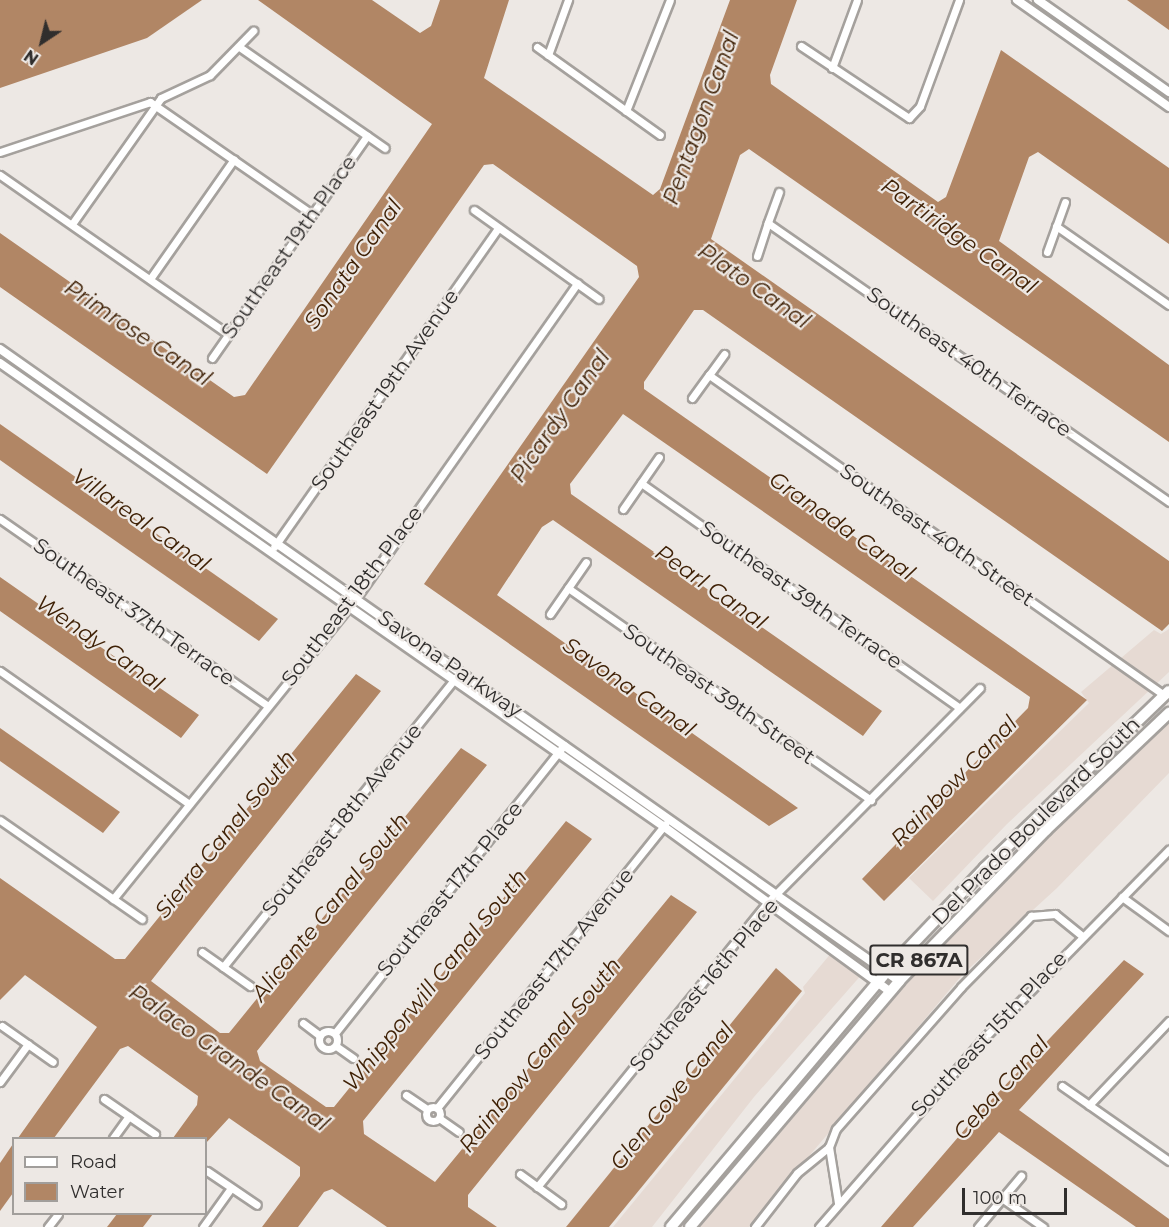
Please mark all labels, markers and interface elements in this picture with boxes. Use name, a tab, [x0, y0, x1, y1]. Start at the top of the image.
north arrow	[12, 12, 72, 72]
water label: Pentagon Canal	[657, 28, 745, 208]
text: N	[21, 46, 42, 69]
street label: Southeast 19th Place	[216, 150, 362, 344]
water label: Partiridge Canal	[876, 172, 1042, 300]
water label: Sonata Canal	[299, 194, 407, 334]
water label: Plato Canal	[693, 238, 815, 334]
water label: Primrose Canal	[60, 274, 216, 392]
street label: Southeast 40th Terrace	[862, 282, 1076, 442]
street label: Southeast 19th Avenue	[306, 284, 464, 496]
water label: Picardy Canal	[505, 345, 615, 487]
street label: Southeast 40th Street	[835, 458, 1039, 612]
water label: Villareal Canal	[67, 463, 215, 577]
water label: Granada Canal	[764, 466, 920, 586]
street label: Southeast 18th Place	[276, 501, 428, 691]
street label: Southeast 39th Terrace	[695, 516, 907, 674]
street label: Southeast 37th Terrace	[29, 533, 239, 691]
water label: Pearl Canal	[650, 539, 772, 635]
water label: Wendy Canal	[31, 589, 169, 697]
street label: Savona Parkway	[373, 605, 527, 723]
street label: Southeast 39th Street	[618, 618, 820, 770]
water label: Savona Canal	[558, 632, 700, 742]
water label: Rainbow Canal	[885, 710, 1023, 852]
street label: Del Prado Boulevard South	[927, 712, 1145, 930]
street label: Southeast 18th Avenue	[257, 719, 427, 921]
water label: Sierra Canal South	[149, 745, 301, 923]
street label: Southeast 17th Place	[372, 797, 528, 981]
water label: Alicante Canal South	[246, 807, 414, 1007]
street label: Southeast 17th Avenue	[469, 863, 639, 1065]
water label: Whipporwill Canal South	[337, 864, 533, 1096]
street label: Southeast 16th Place	[624, 893, 784, 1077]
road number: CR 867A	[868, 943, 970, 977]
street label: Southeast 15th Place	[906, 946, 1072, 1122]
water label: Rainbow Canal South	[453, 952, 627, 1158]
water label: Palaco Grande Canal	[124, 979, 334, 1137]
water label: Glen Cove Canal	[604, 1017, 740, 1175]
water label: Ceba Canal	[948, 1031, 1054, 1145]
legend	[12, 1137, 207, 1215]
text: Road	[70, 1151, 117, 1173]
scale bar	[965, 1176, 1070, 1214]
text: Water	[70, 1181, 125, 1203]
text: 100 m	[973, 1187, 1027, 1209]

